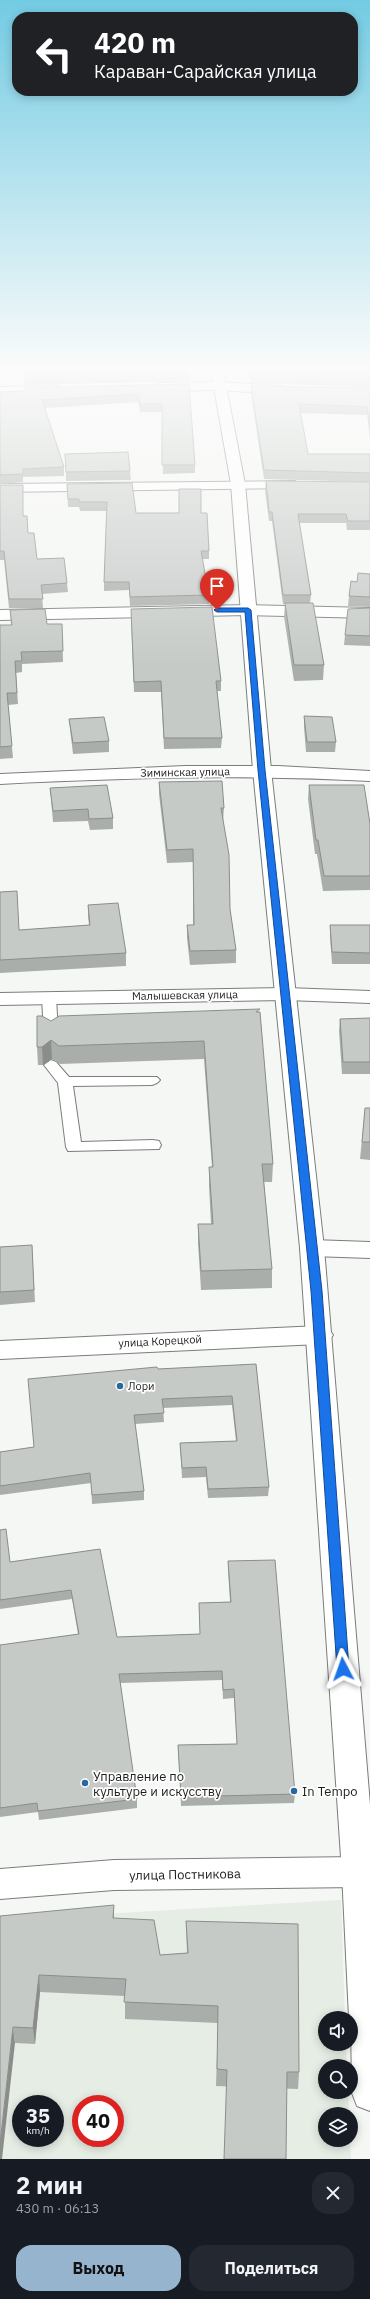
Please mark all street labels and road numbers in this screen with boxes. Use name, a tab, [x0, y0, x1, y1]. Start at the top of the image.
street label: Зиминская улица	[140, 764, 230, 780]
street label: Малышевская улица	[132, 987, 238, 1003]
street label: улица Корецкой	[118, 1332, 202, 1350]
street label: улица Постникова	[129, 1865, 241, 1884]

